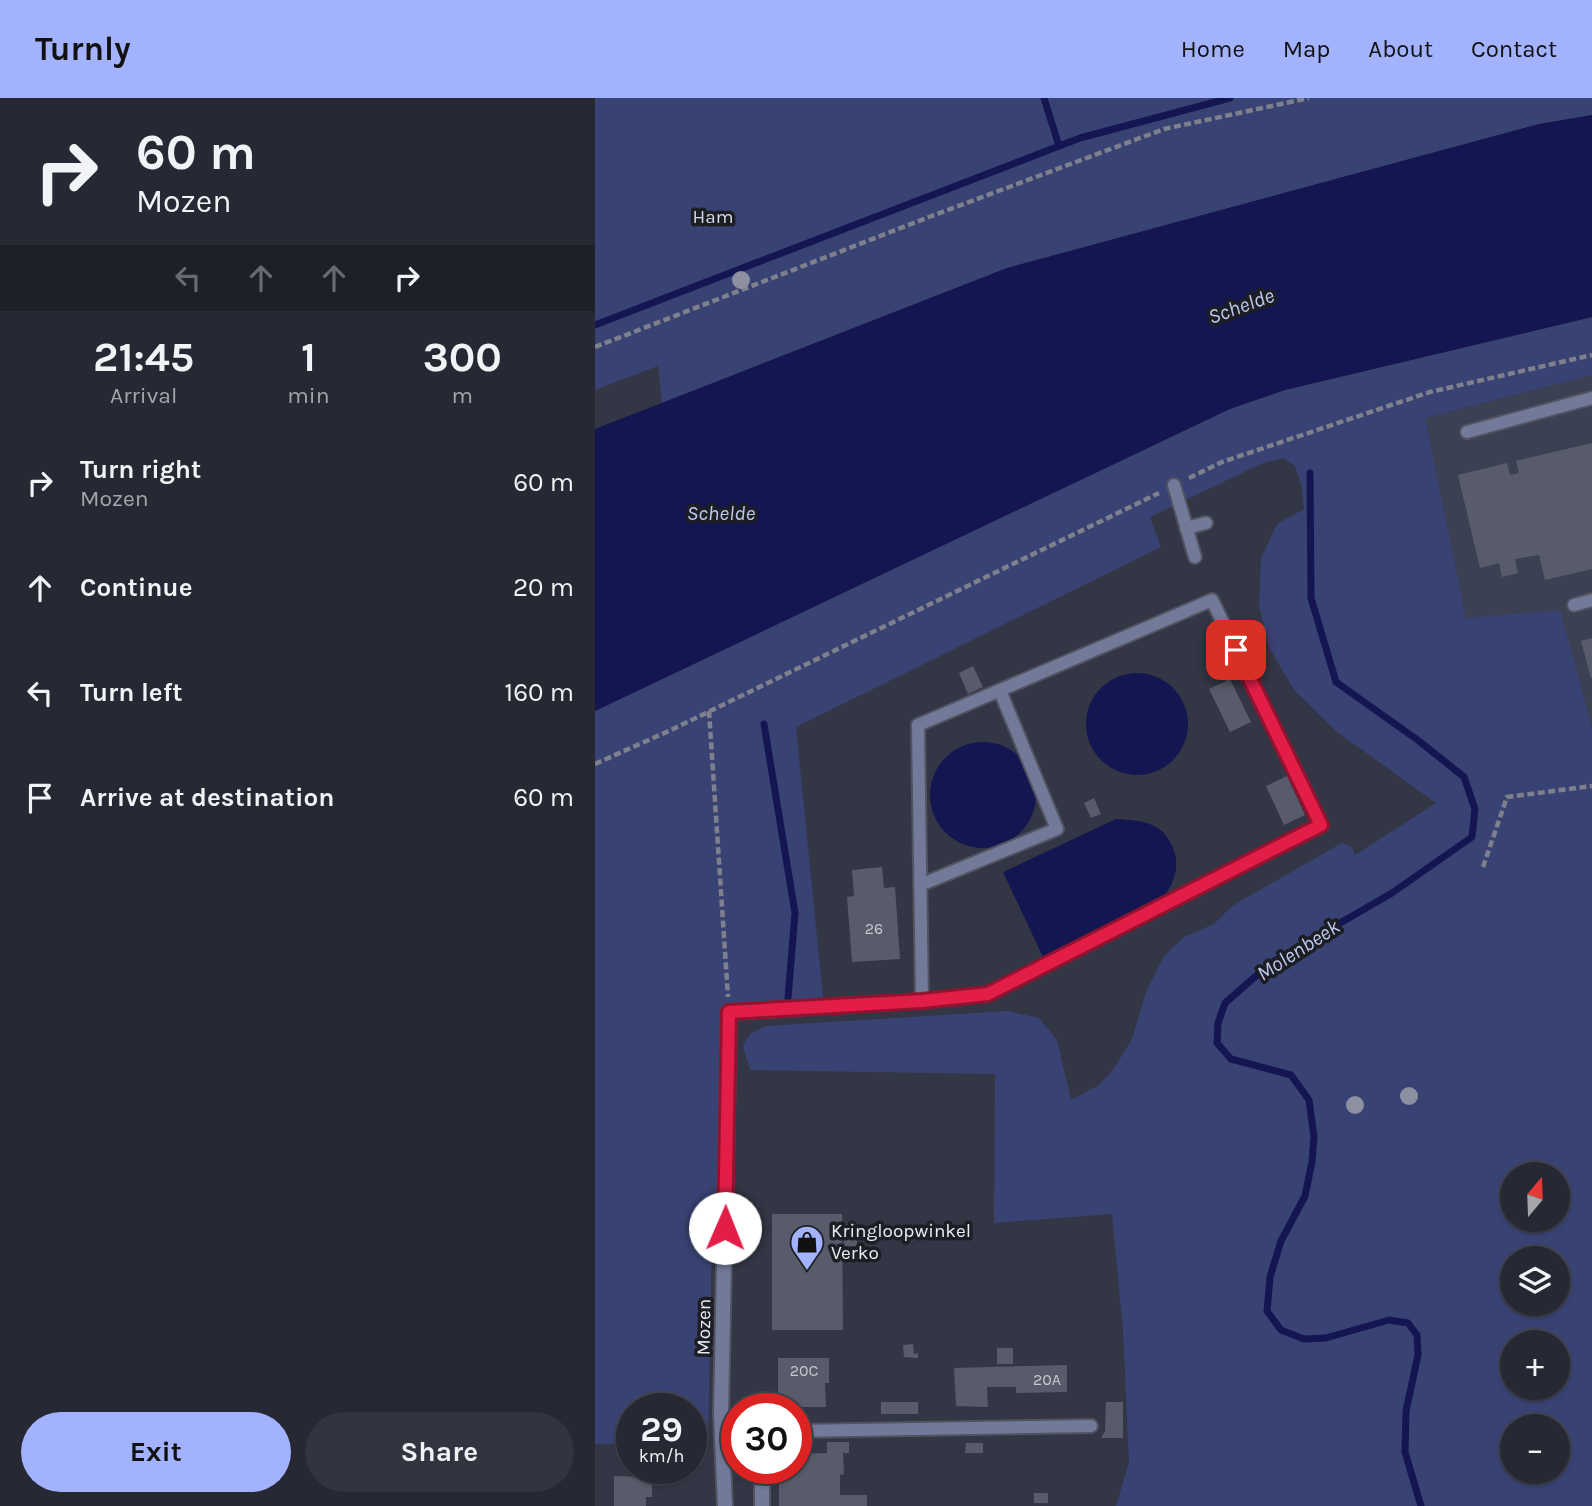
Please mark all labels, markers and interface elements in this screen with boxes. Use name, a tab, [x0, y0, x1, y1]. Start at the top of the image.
text: Turnly	[35, 30, 131, 68]
text: Home	[1181, 35, 1245, 63]
text: Map	[1283, 35, 1330, 63]
text: About	[1368, 35, 1433, 63]
text: Contact	[1471, 35, 1557, 63]
text: 60 m	[136, 124, 256, 181]
icon: right	[21, 126, 112, 217]
text: Mozen	[136, 183, 232, 220]
park label: Ham	[693, 206, 733, 228]
icon: left	[169, 259, 207, 297]
icon: ahead	[242, 259, 280, 297]
icon: ahead	[315, 259, 353, 297]
icon: right	[388, 259, 426, 297]
water label: Schelde	[1205, 283, 1278, 329]
text: 21:45	[93, 332, 194, 382]
text: 1	[301, 332, 316, 382]
text: 300	[423, 332, 502, 382]
text: Arrival	[110, 382, 177, 409]
text: min	[287, 382, 330, 409]
text: m	[452, 382, 473, 409]
text: Turn right	[80, 454, 201, 485]
icon: right	[21, 464, 59, 502]
text: 60 m	[513, 467, 574, 498]
text: Mozen	[80, 485, 149, 512]
water label: Schelde	[687, 501, 756, 525]
icon: ahead	[21, 569, 59, 607]
text: Continue	[80, 572, 192, 603]
text: 20 m	[513, 572, 574, 603]
pin	[1206, 620, 1266, 680]
icon: arrive	[1217, 631, 1255, 669]
icon: left	[21, 674, 59, 712]
text: Turn left	[80, 677, 182, 708]
text: 160 m	[505, 677, 574, 708]
icon: arrive	[21, 779, 59, 817]
text: Arrive at destination	[80, 782, 334, 813]
text: 60 m	[513, 782, 574, 813]
water label: Molenbeek	[1252, 914, 1344, 986]
house number: 26	[865, 919, 883, 938]
north arrow	[1500, 1162, 1570, 1232]
map controls	[1500, 1162, 1570, 1484]
position arrow	[688, 1191, 762, 1265]
place label: Kringloopwinkel Verko	[831, 1220, 971, 1264]
shop icon: Kringloopwinkel Verko	[788, 1223, 826, 1272]
button: layers	[1500, 1246, 1570, 1316]
street label: Mozen	[693, 1298, 715, 1356]
button: +	[1500, 1330, 1570, 1400]
house number: 20C	[790, 1361, 818, 1380]
house number: 20A	[1033, 1370, 1061, 1389]
speed limit sign: 30	[721, 1393, 812, 1484]
text: 29	[640, 1409, 683, 1450]
button: Exit	[21, 1412, 291, 1492]
button: Share	[305, 1412, 574, 1492]
button: −	[1500, 1414, 1570, 1484]
text: km/h	[639, 1445, 684, 1467]

